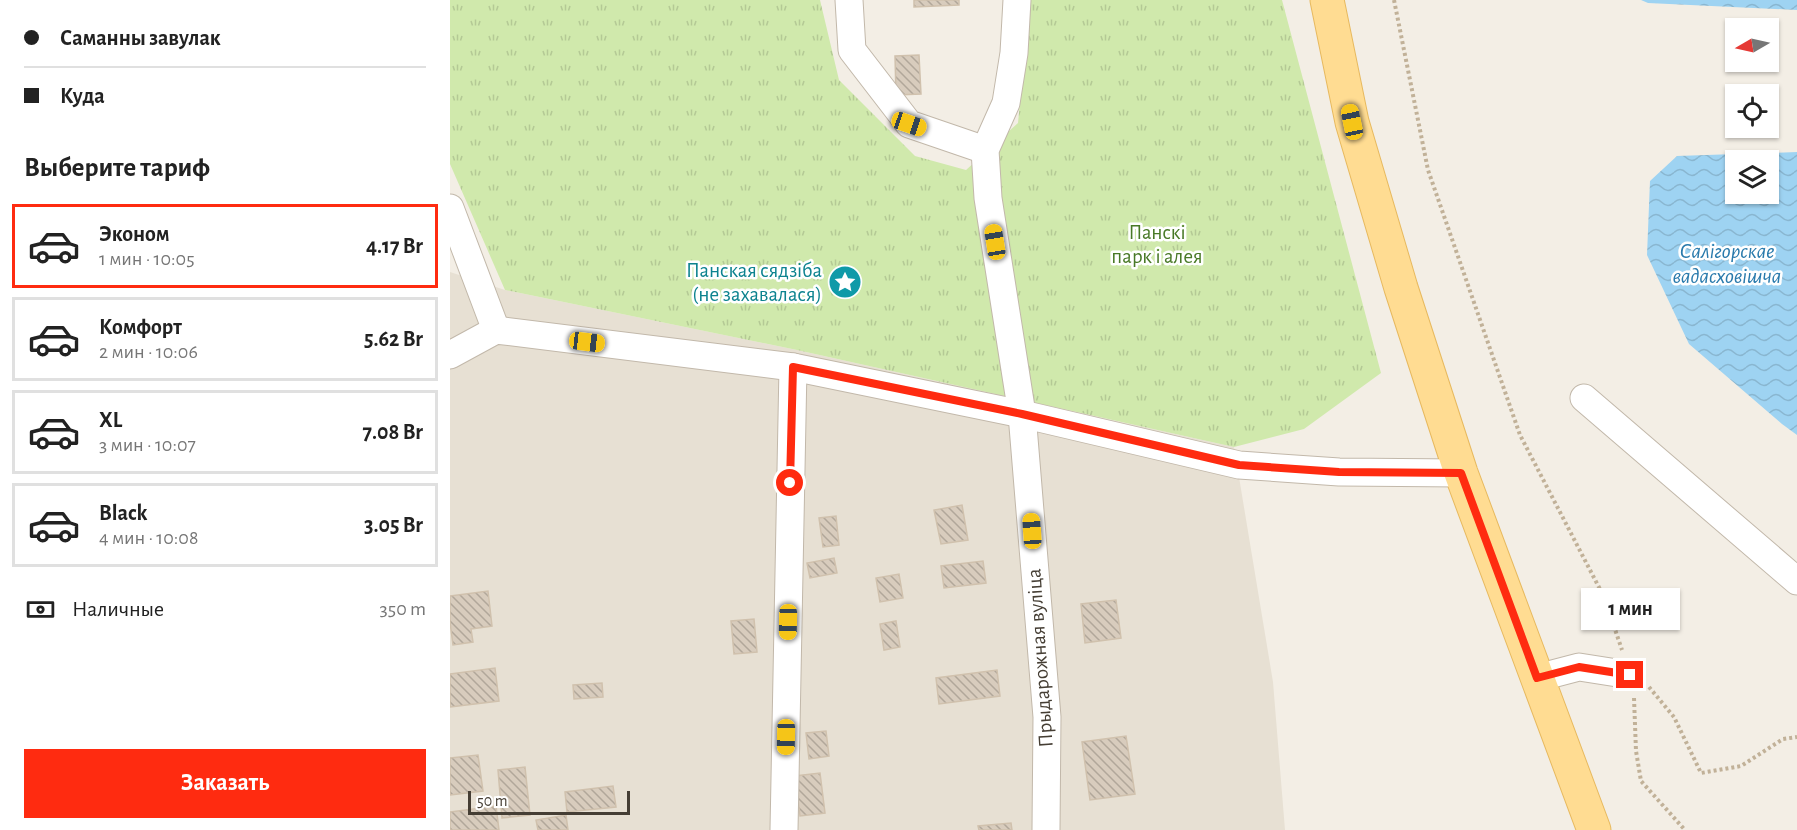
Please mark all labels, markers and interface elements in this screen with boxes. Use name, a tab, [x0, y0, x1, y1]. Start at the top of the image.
north arrow	[1725, 18, 1779, 72]
map controls	[1725, 18, 1779, 204]
text: Саманны завулак	[60, 27, 221, 49]
button: locate	[1725, 84, 1779, 138]
text: Куда	[60, 85, 105, 107]
car	[1339, 103, 1365, 141]
car	[889, 110, 929, 138]
button: layers	[1725, 150, 1779, 204]
text: Выберите тариф	[24, 154, 210, 181]
icon: car	[27, 219, 81, 273]
park label: Панскі парк і алея	[1111, 222, 1203, 267]
text: Эконом	[99, 223, 170, 245]
car	[983, 223, 1007, 261]
text: 4.17 Br	[366, 235, 423, 257]
water label: Салігорскае вадасховішча	[1673, 240, 1781, 287]
text: 1 мин · 10:05	[99, 249, 195, 269]
place label: Панская сядзіба (не захавалася)	[686, 260, 822, 305]
place icon: Панская сядзіба (не захавалася)	[827, 264, 863, 300]
icon: car	[27, 312, 81, 366]
text: Комфорт	[99, 316, 182, 338]
text: 5.62 Br	[364, 328, 423, 350]
car	[568, 331, 606, 353]
text: 2 мин · 10:06	[99, 342, 198, 362]
icon: car	[27, 405, 81, 459]
text: XL	[99, 409, 122, 431]
text: 7.08 Br	[363, 421, 423, 443]
text: 3 мин · 10:07	[99, 435, 196, 455]
route start	[776, 469, 803, 496]
icon: car	[27, 498, 81, 552]
text: Black	[99, 502, 147, 524]
car	[1022, 512, 1042, 550]
text: 3.05 Br	[364, 514, 423, 536]
text: 4 мин · 10:08	[99, 528, 198, 548]
street label: Прыдарожная вуліца	[1023, 568, 1057, 748]
callout: 1 мин	[1580, 588, 1680, 630]
icon: cash	[24, 593, 57, 626]
text: Наличные	[72, 598, 164, 620]
text: 350 m	[380, 599, 426, 619]
text: 1 мин	[1608, 599, 1653, 619]
car	[779, 604, 797, 640]
route end	[1616, 661, 1643, 688]
car	[777, 719, 795, 755]
button: Заказать	[24, 749, 426, 818]
scale bar	[468, 788, 630, 816]
text: 50 m	[477, 793, 508, 809]

